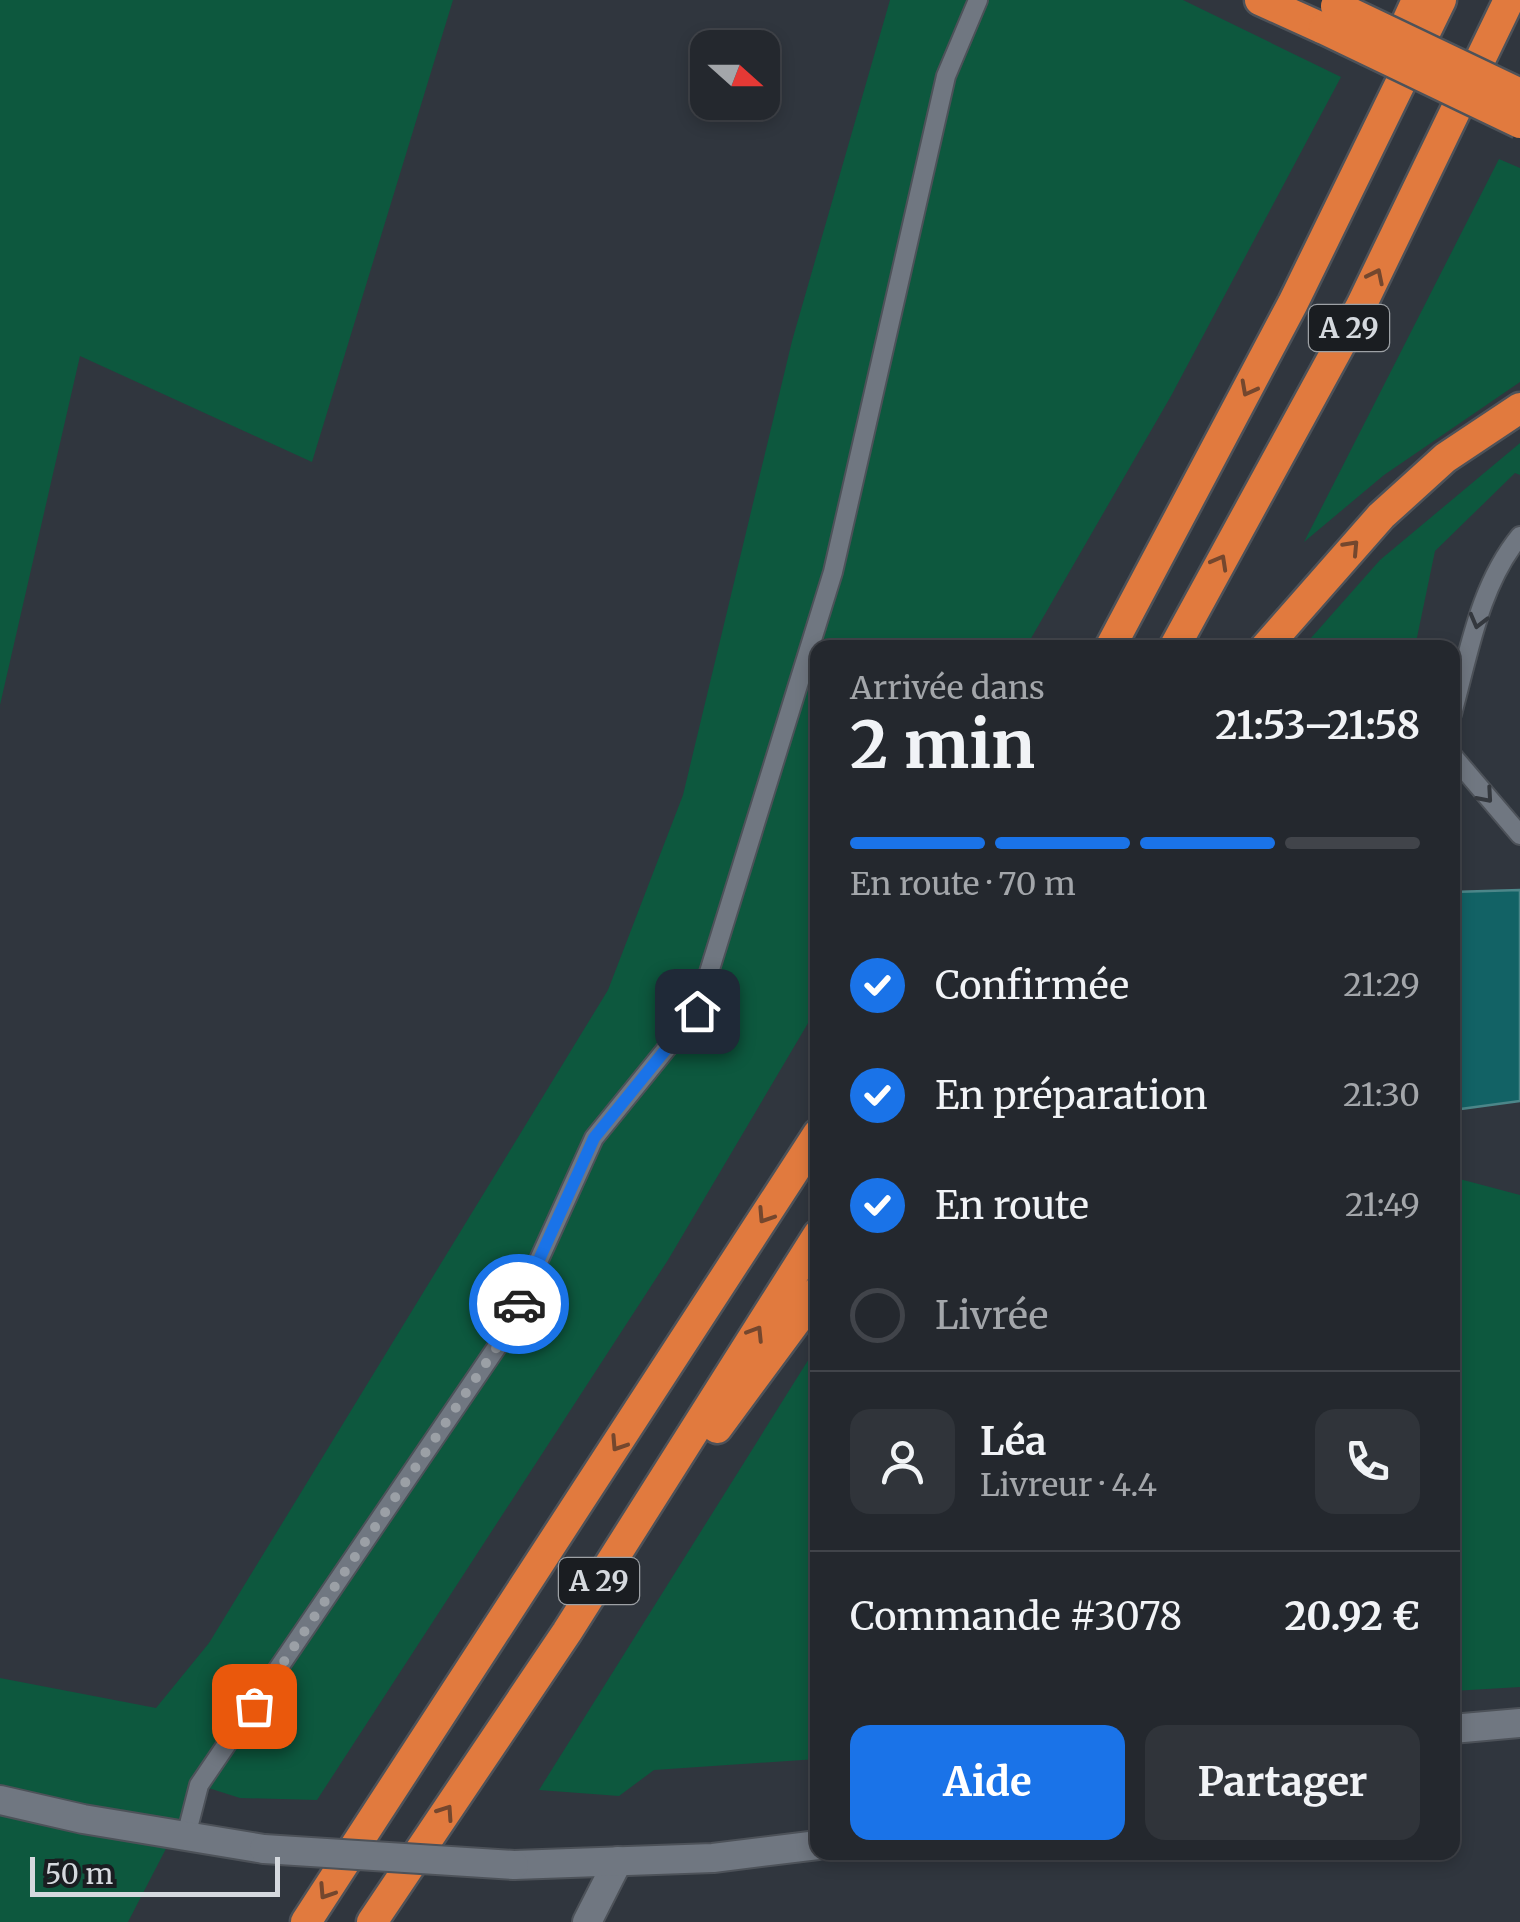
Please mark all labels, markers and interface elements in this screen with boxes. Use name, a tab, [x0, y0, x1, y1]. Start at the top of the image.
north arrow	[690, 30, 780, 120]
map controls	[690, 30, 780, 120]
one-way arrow	[1363, 269, 1383, 287]
road number: A 29	[1309, 305, 1389, 351]
one-way arrow	[1241, 379, 1260, 397]
one-way arrow	[1340, 541, 1358, 559]
one-way arrow	[1208, 555, 1228, 573]
one-way arrow	[1469, 612, 1490, 629]
text: Arrivée dans	[850, 668, 1045, 708]
text: 21:53–21:58	[1215, 702, 1420, 749]
text: 2 min	[850, 704, 1035, 786]
one-way arrow	[1474, 784, 1492, 803]
text: En route · 70 m	[850, 864, 1076, 904]
icon: check	[850, 958, 905, 1013]
text: Confirmée	[935, 962, 1129, 1009]
text: 21:29	[1343, 965, 1420, 1005]
pin	[655, 969, 740, 1054]
icon: home	[670, 984, 725, 1039]
icon: check	[850, 1068, 905, 1123]
text: En préparation	[935, 1072, 1208, 1119]
text: 21:30	[1343, 1075, 1420, 1115]
icon: check	[850, 1178, 905, 1233]
text: En route	[935, 1182, 1089, 1229]
text: 21:49	[1345, 1185, 1420, 1225]
one-way arrow	[758, 1206, 777, 1224]
courier	[469, 1254, 569, 1354]
icon: car	[492, 1277, 547, 1332]
text: Livrée	[935, 1292, 1048, 1339]
one-way arrow	[743, 1326, 762, 1344]
button: person	[850, 1409, 955, 1514]
button: phone	[1315, 1409, 1420, 1514]
text: Léa	[980, 1418, 1046, 1465]
one-way arrow	[612, 1433, 631, 1451]
text: Livreur · 4.4	[980, 1465, 1157, 1505]
road number: A 29	[559, 1558, 639, 1604]
text: Commande #3078	[850, 1593, 1182, 1640]
text: 20.92 €	[1284, 1593, 1420, 1640]
pin	[212, 1664, 297, 1749]
icon: bag	[227, 1679, 282, 1734]
button: Aide	[850, 1725, 1125, 1840]
button: Partager	[1145, 1725, 1420, 1840]
one-way arrow	[434, 1805, 453, 1823]
scale bar	[30, 1852, 280, 1896]
text: 50 m	[45, 1856, 113, 1892]
one-way arrow	[320, 1881, 339, 1899]

